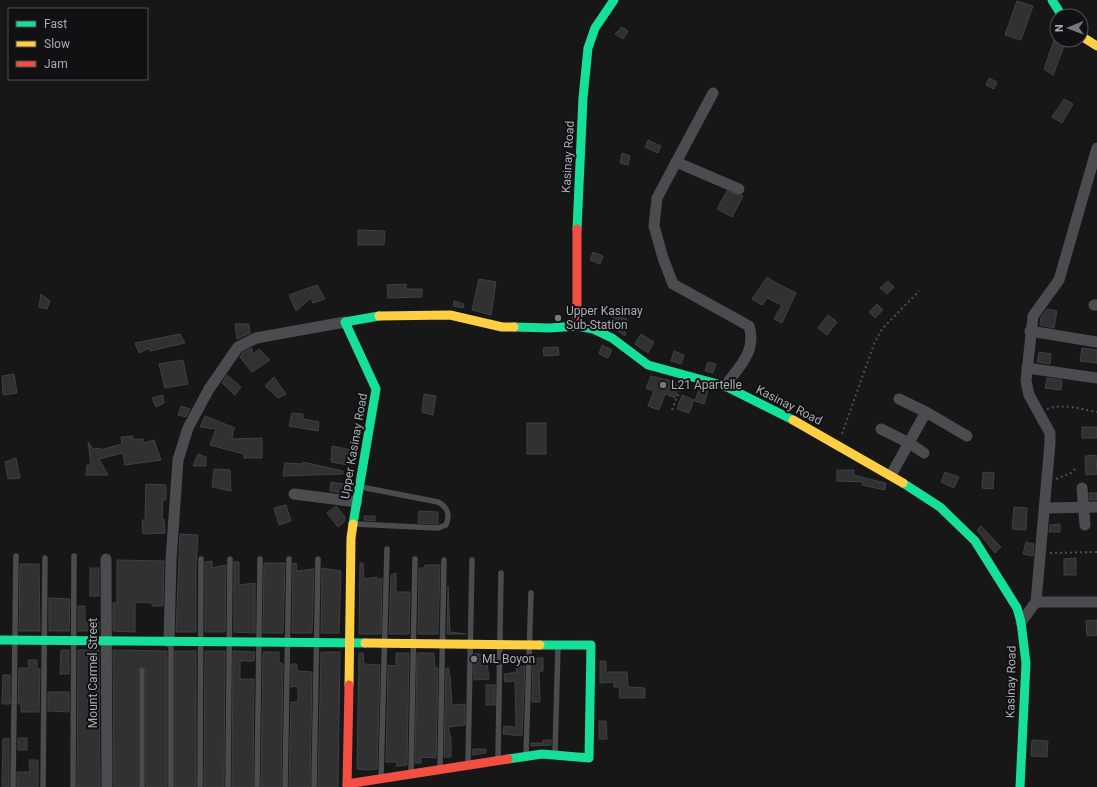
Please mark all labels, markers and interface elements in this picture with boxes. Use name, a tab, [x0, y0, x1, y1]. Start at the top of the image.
legend	[8, 8, 148, 80]
north arrow	[1049, 8, 1089, 48]
text: Fast	[44, 17, 67, 31]
text: N	[1053, 24, 1066, 32]
text: Slow	[44, 37, 70, 51]
text: Jam	[44, 57, 68, 71]
street label: Kasinay Road	[559, 120, 577, 194]
place label: Upper Kasinay Sub-Station	[566, 304, 643, 332]
marker: Upper Kasinay Sub-Station	[553, 313, 563, 323]
place label: L21 Apartelle	[671, 378, 742, 392]
marker: L21 Apartelle	[658, 380, 668, 390]
street label: Kasinay Road	[754, 382, 824, 428]
street label: Upper Kasinay Road	[338, 392, 370, 500]
street label: Mount Carmel Street	[86, 618, 100, 728]
street label: Kasinay Road	[1003, 646, 1019, 718]
place label: ML Boyon	[482, 652, 535, 666]
marker: ML Boyon	[469, 654, 479, 664]

